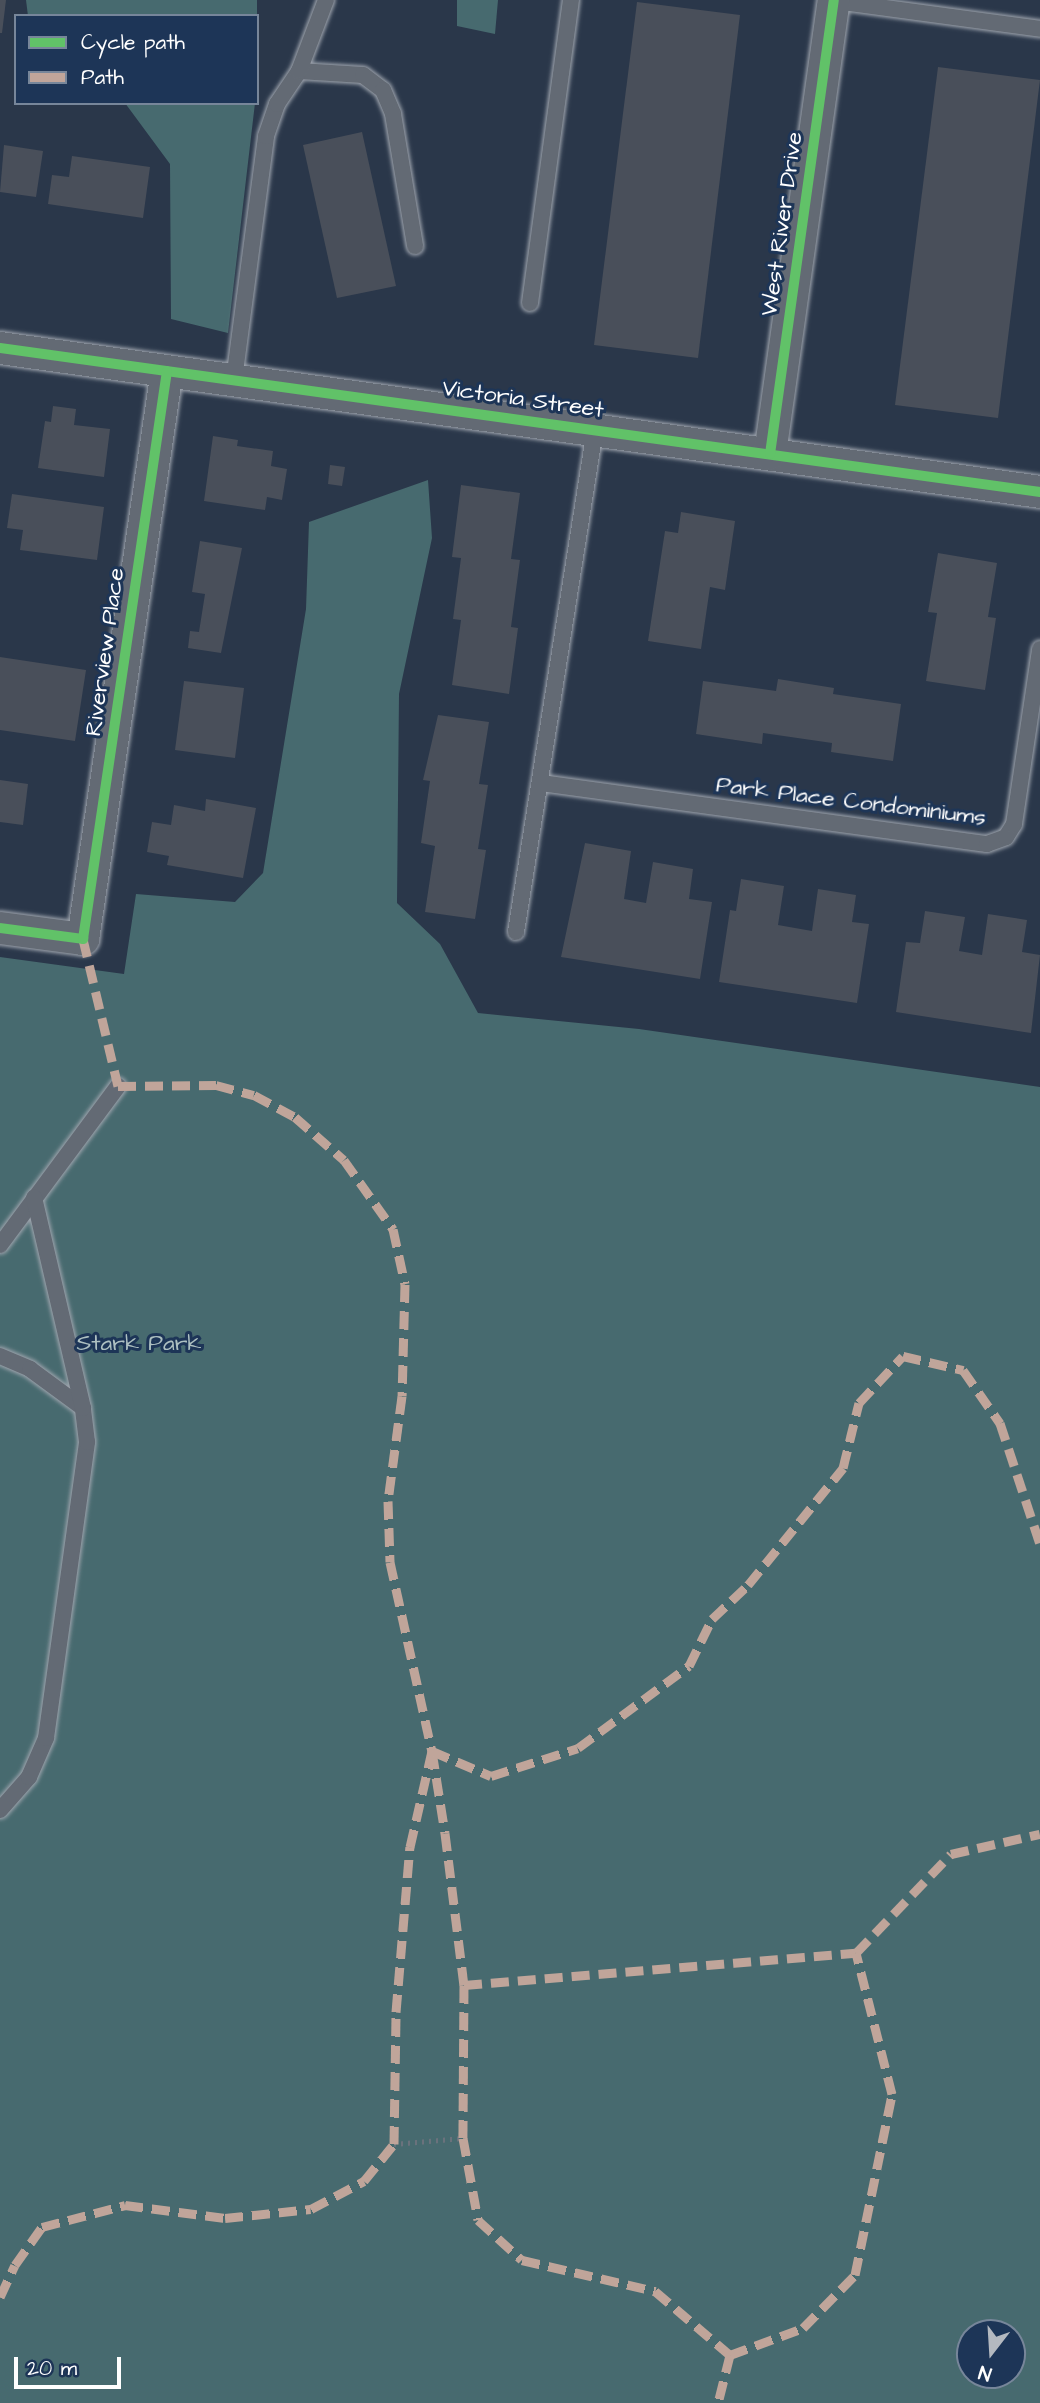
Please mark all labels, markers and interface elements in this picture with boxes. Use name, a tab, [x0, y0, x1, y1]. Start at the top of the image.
legend	[14, 14, 259, 105]
text: Cycle path	[81, 28, 185, 57]
text: Path	[81, 63, 124, 92]
street label: West River Drive	[755, 130, 809, 318]
street label: Victoria Street	[441, 374, 605, 424]
street label: Riverview Place	[80, 566, 130, 738]
street label: Park Place Condominiums	[715, 771, 987, 831]
park label: Stark Park	[77, 1329, 201, 1357]
north arrow	[956, 2319, 1026, 2389]
scale bar	[18, 2344, 124, 2388]
text: 20 m	[27, 2354, 77, 2383]
text: N	[976, 2358, 995, 2387]

